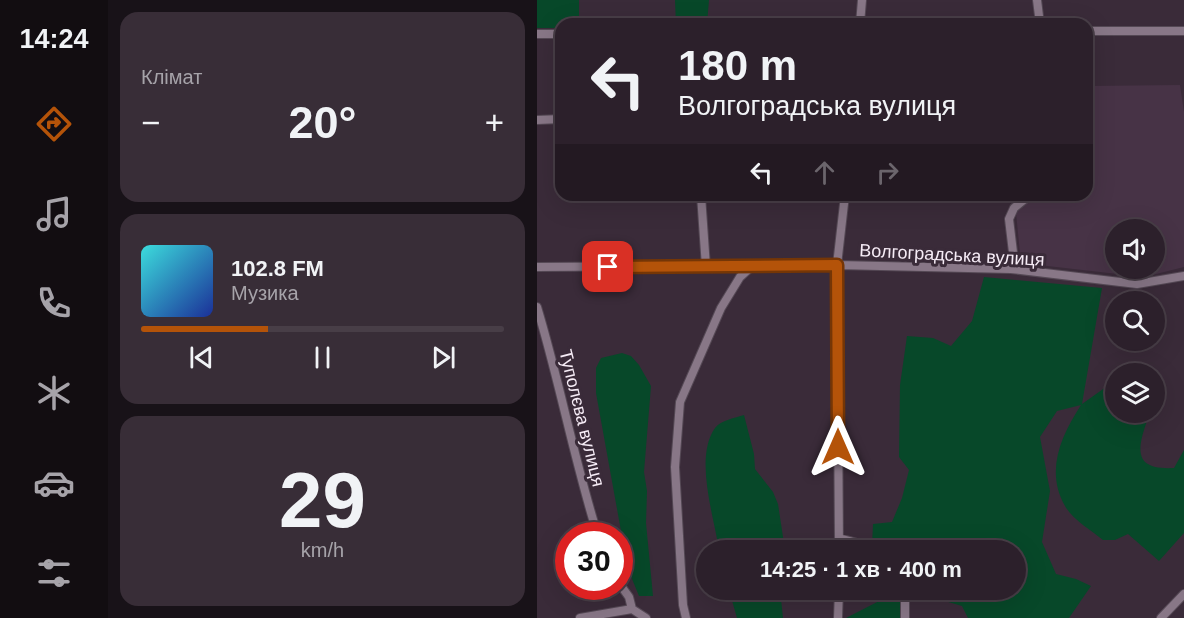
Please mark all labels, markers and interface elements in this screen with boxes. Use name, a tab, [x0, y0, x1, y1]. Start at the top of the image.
text: 14:24	[19, 24, 89, 54]
icon: left	[579, 42, 657, 120]
text: 180 m	[678, 42, 797, 89]
text: Клімат	[141, 66, 202, 88]
text: Волгоградська вулиця	[678, 91, 956, 121]
text: 20°	[288, 97, 357, 148]
icon: directions	[33, 103, 75, 145]
text: −	[141, 104, 160, 141]
text: +	[485, 104, 504, 141]
icon: left	[745, 156, 778, 189]
icon: ahead	[808, 156, 841, 189]
icon: right	[871, 156, 904, 189]
icon: music	[33, 193, 75, 235]
map controls	[1105, 219, 1165, 423]
button: sound	[1105, 219, 1165, 279]
street label: Волгоградська вулиця	[859, 240, 1045, 270]
pin	[582, 241, 633, 292]
icon: arrive	[591, 250, 624, 283]
text: 102.8 FM	[231, 256, 324, 281]
icon: phone	[33, 282, 75, 324]
text: Музика	[231, 282, 299, 304]
button: search	[1105, 291, 1165, 351]
icon: previous	[185, 341, 218, 374]
icon: pause	[306, 341, 339, 374]
icon: next	[427, 341, 460, 374]
street label: Туполєва вулиця	[555, 347, 609, 489]
button: layers	[1105, 363, 1165, 423]
icon: climate	[33, 372, 75, 414]
position arrow	[806, 415, 870, 479]
text: 29	[279, 456, 366, 544]
icon: car	[33, 462, 75, 504]
speed limit sign: 30	[555, 522, 633, 600]
text: km/h	[301, 539, 344, 561]
icon: filters	[33, 552, 75, 594]
text: 14:25 · 1 хв · 400 m	[760, 557, 962, 582]

